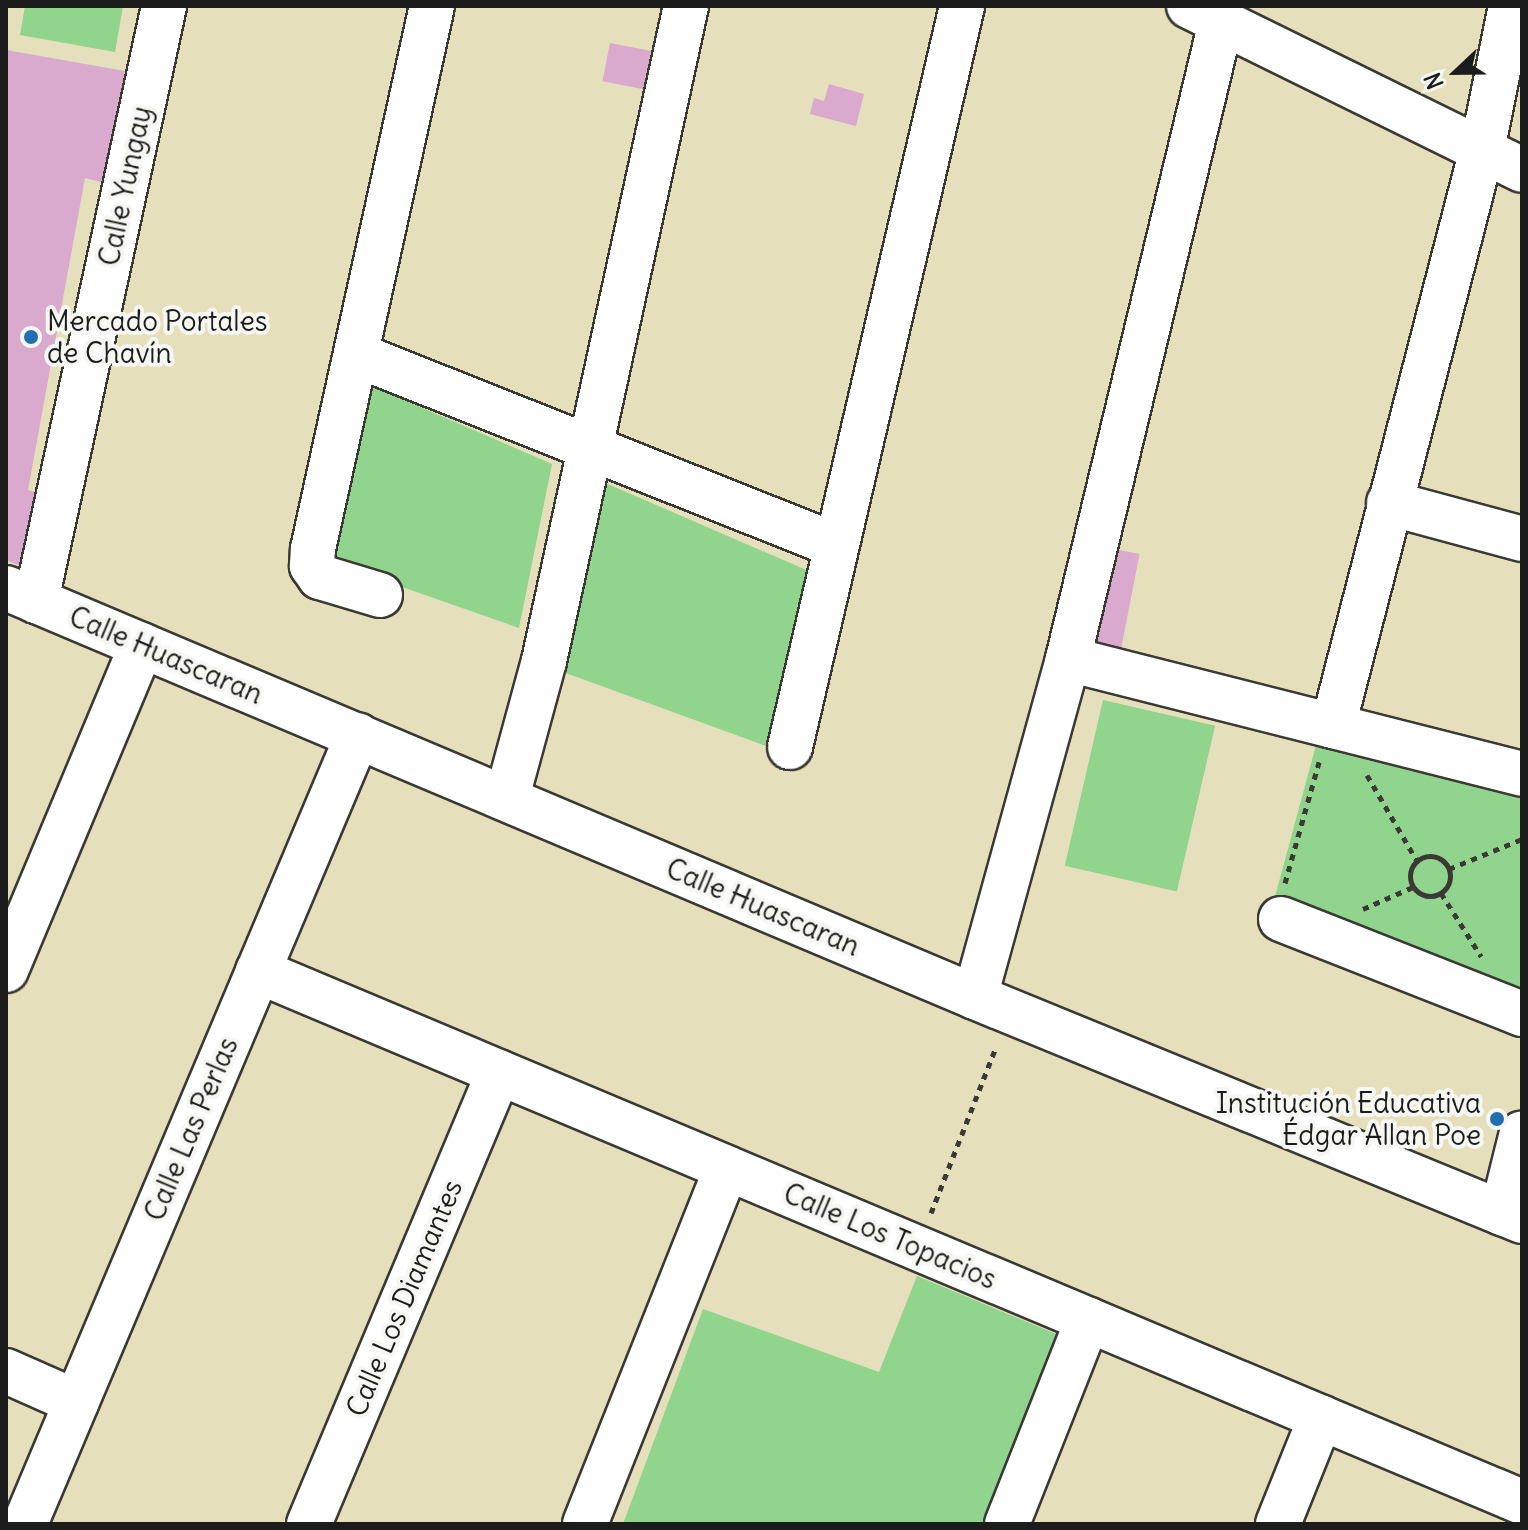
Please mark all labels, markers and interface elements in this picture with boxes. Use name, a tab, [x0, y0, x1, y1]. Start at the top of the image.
north arrow	[1416, 32, 1496, 112]
text: N	[1418, 69, 1450, 93]
street label: Calle Yungay	[92, 103, 158, 269]
place label: Mercado Portales de Chavín	[47, 304, 267, 370]
marker: Mercado Portales de Chavín	[22, 328, 40, 346]
street label: Calle Huascaran	[64, 599, 268, 711]
street label: Calle Huascaran	[661, 851, 865, 963]
street label: Calle Las Perlas	[137, 1032, 245, 1226]
place label: Institución Educativa Édgar Allan Poe	[1216, 1086, 1481, 1152]
marker: Institución Educativa Édgar Allan Poe	[1488, 1110, 1506, 1128]
street label: Calle Los Diamantes	[339, 1174, 469, 1422]
street label: Calle Los Topacios	[779, 1176, 1001, 1296]

